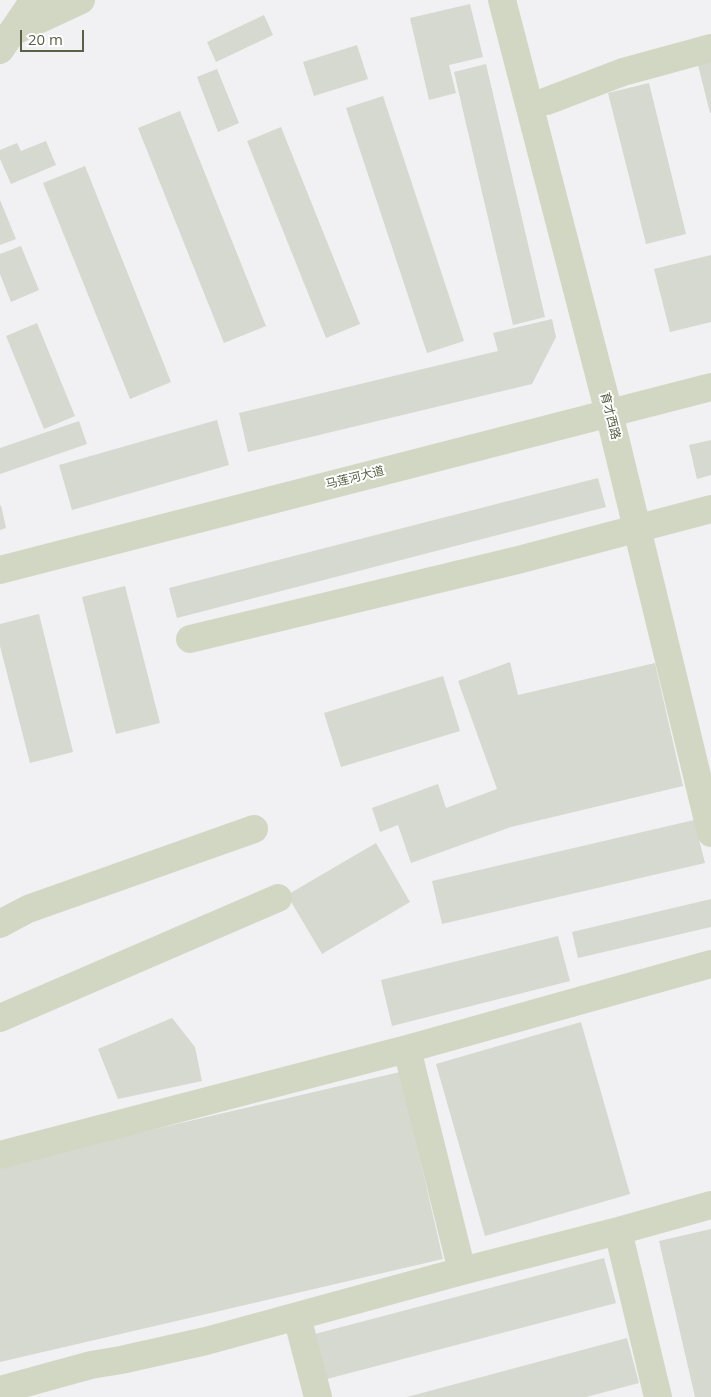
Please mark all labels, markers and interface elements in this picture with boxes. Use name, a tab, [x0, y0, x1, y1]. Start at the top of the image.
scale bar	[22, 20, 86, 52]
text: 20 m	[28, 29, 63, 49]
street label: 育才西路	[597, 391, 623, 441]
street label: 马莲河大道	[324, 464, 386, 492]

